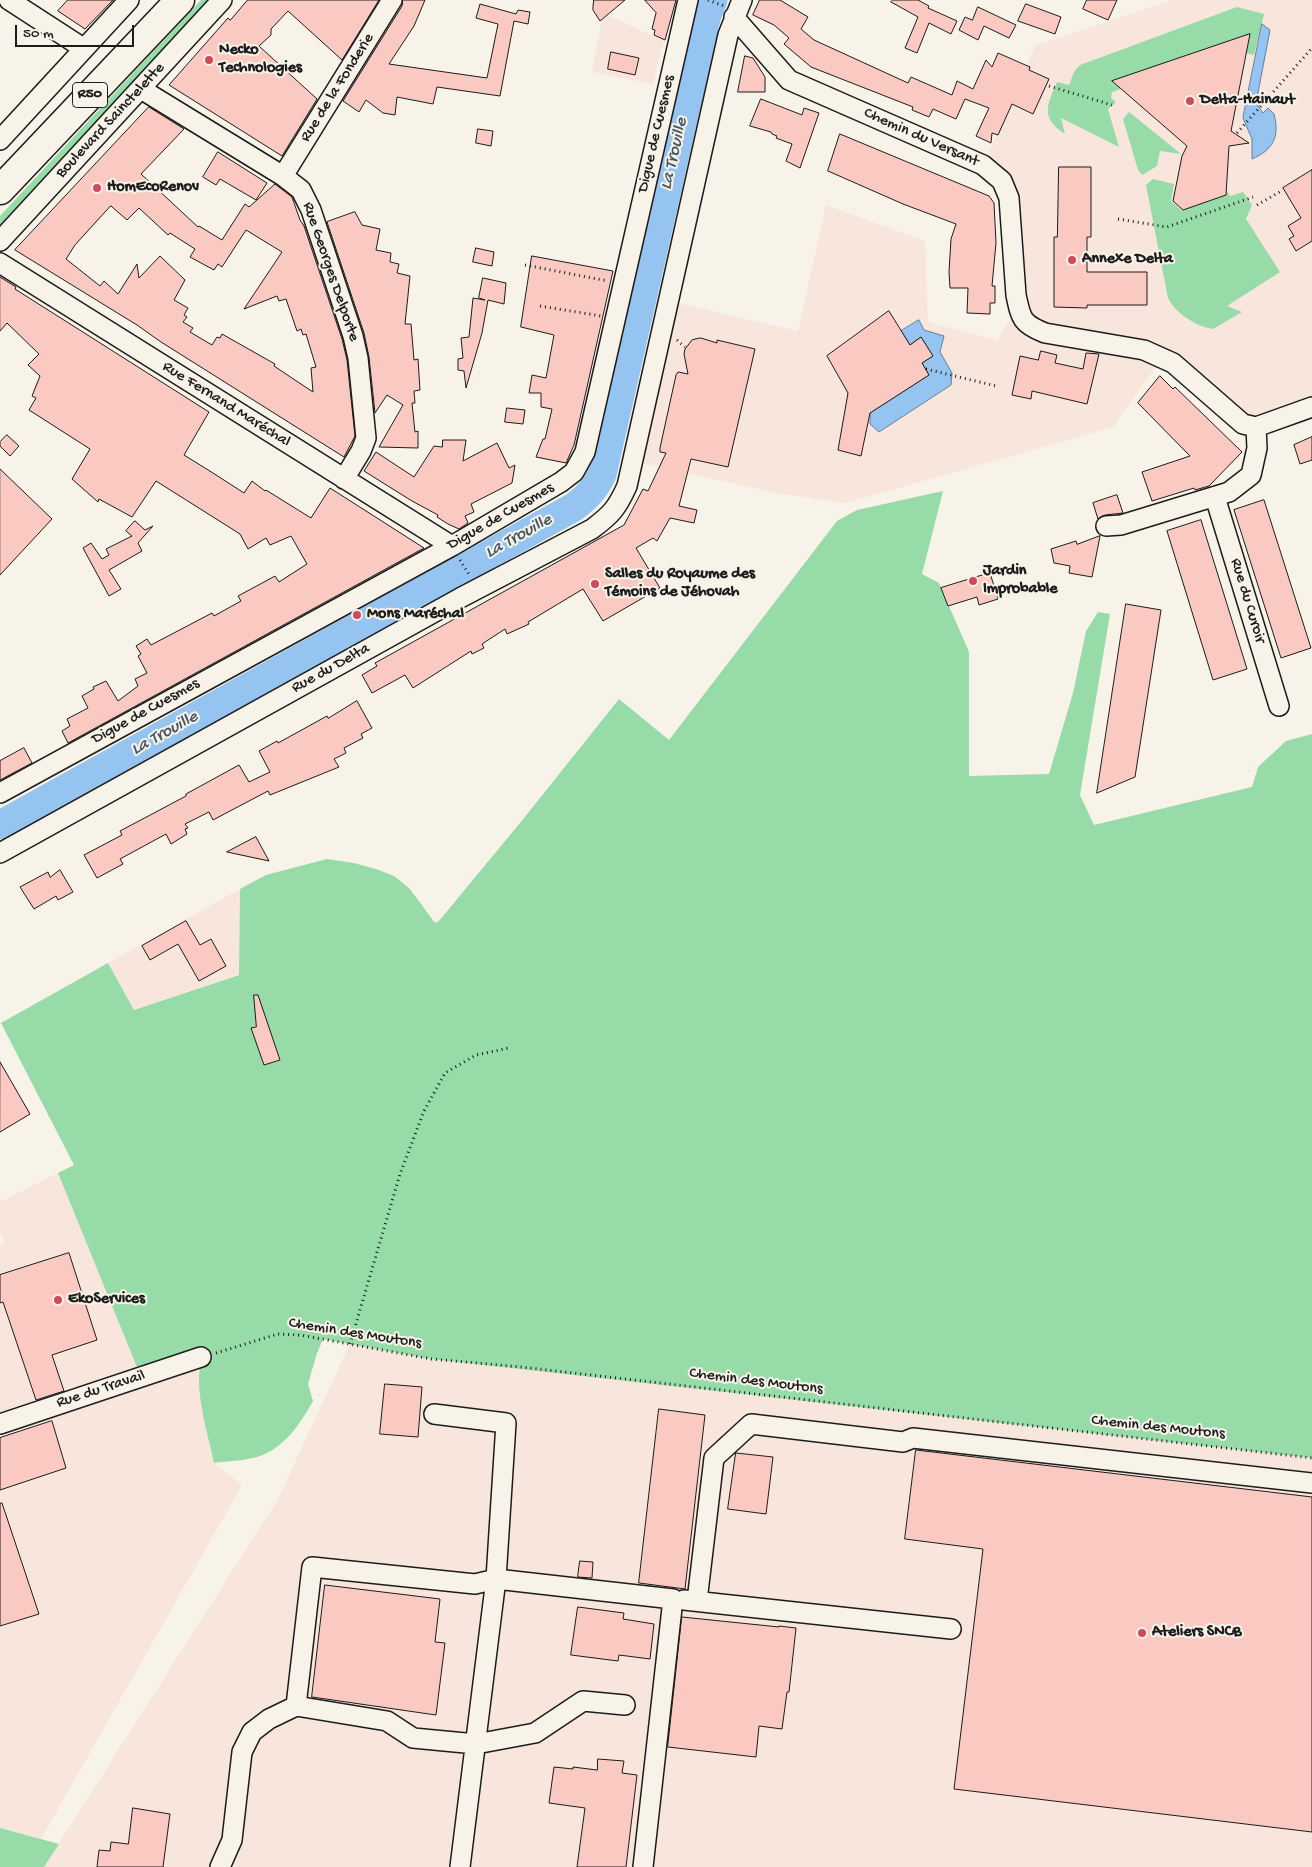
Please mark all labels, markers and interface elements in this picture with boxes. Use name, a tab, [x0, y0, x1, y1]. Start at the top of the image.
scale bar	[18, 15, 136, 47]
text: 50 m	[23, 25, 54, 43]
street label: Rue de la Fonderie	[297, 30, 379, 146]
place label: Necko Technologies	[219, 41, 302, 79]
marker: Necko Technologies	[203, 54, 215, 66]
street label: Boulevard Sainctelette	[52, 59, 170, 183]
street label: Digue de Cuesmes	[634, 73, 680, 195]
road number: R50	[72, 82, 108, 108]
place label: Delta-Hainaut	[1200, 91, 1295, 111]
marker: Delta-Hainaut	[1184, 95, 1196, 107]
street label: Chemin du Versant	[860, 104, 982, 172]
water label: La Trouille	[656, 116, 694, 192]
place label: HomEcoRenov	[107, 178, 199, 198]
marker: HomEcoRenov	[91, 182, 103, 194]
street label: Rue Georges Delporte	[297, 200, 363, 344]
place label: Annexe Delta	[1082, 250, 1173, 270]
marker: Annexe Delta	[1066, 254, 1078, 266]
street label: Rue Fernand Maréchal	[158, 358, 294, 452]
street label: Digue de Cuesmes	[444, 479, 558, 555]
water label: La Trouille	[482, 510, 556, 564]
street label: Rue du Curoir	[1225, 556, 1269, 646]
place label: Jardin Improbable	[983, 562, 1058, 600]
place label: Salles du Royaume des Témoins de Jéhovah	[605, 565, 755, 603]
marker: Jardin Improbable	[967, 575, 979, 587]
marker: Salles du Royaume des Témoins de Jéhovah	[589, 578, 601, 590]
place label: Mons Maréchal	[367, 605, 464, 625]
marker: Mons Maréchal	[351, 609, 363, 621]
street label: Rue du Delta	[289, 640, 373, 698]
street label: Digue de Cuesmes	[89, 675, 203, 749]
water label: La Trouille	[128, 707, 202, 761]
place label: EkoServices	[68, 1290, 145, 1310]
marker: EkoServices	[52, 1294, 64, 1306]
street label: Chemin des Moutons	[287, 1314, 423, 1354]
street label: Chemin des Moutons	[688, 1364, 824, 1400]
street label: Rue du Travail	[54, 1367, 148, 1413]
street label: Chemin des Moutons	[1090, 1411, 1226, 1445]
place label: Ateliers SNCB	[1152, 1623, 1242, 1643]
marker: Ateliers SNCB	[1136, 1627, 1148, 1639]

